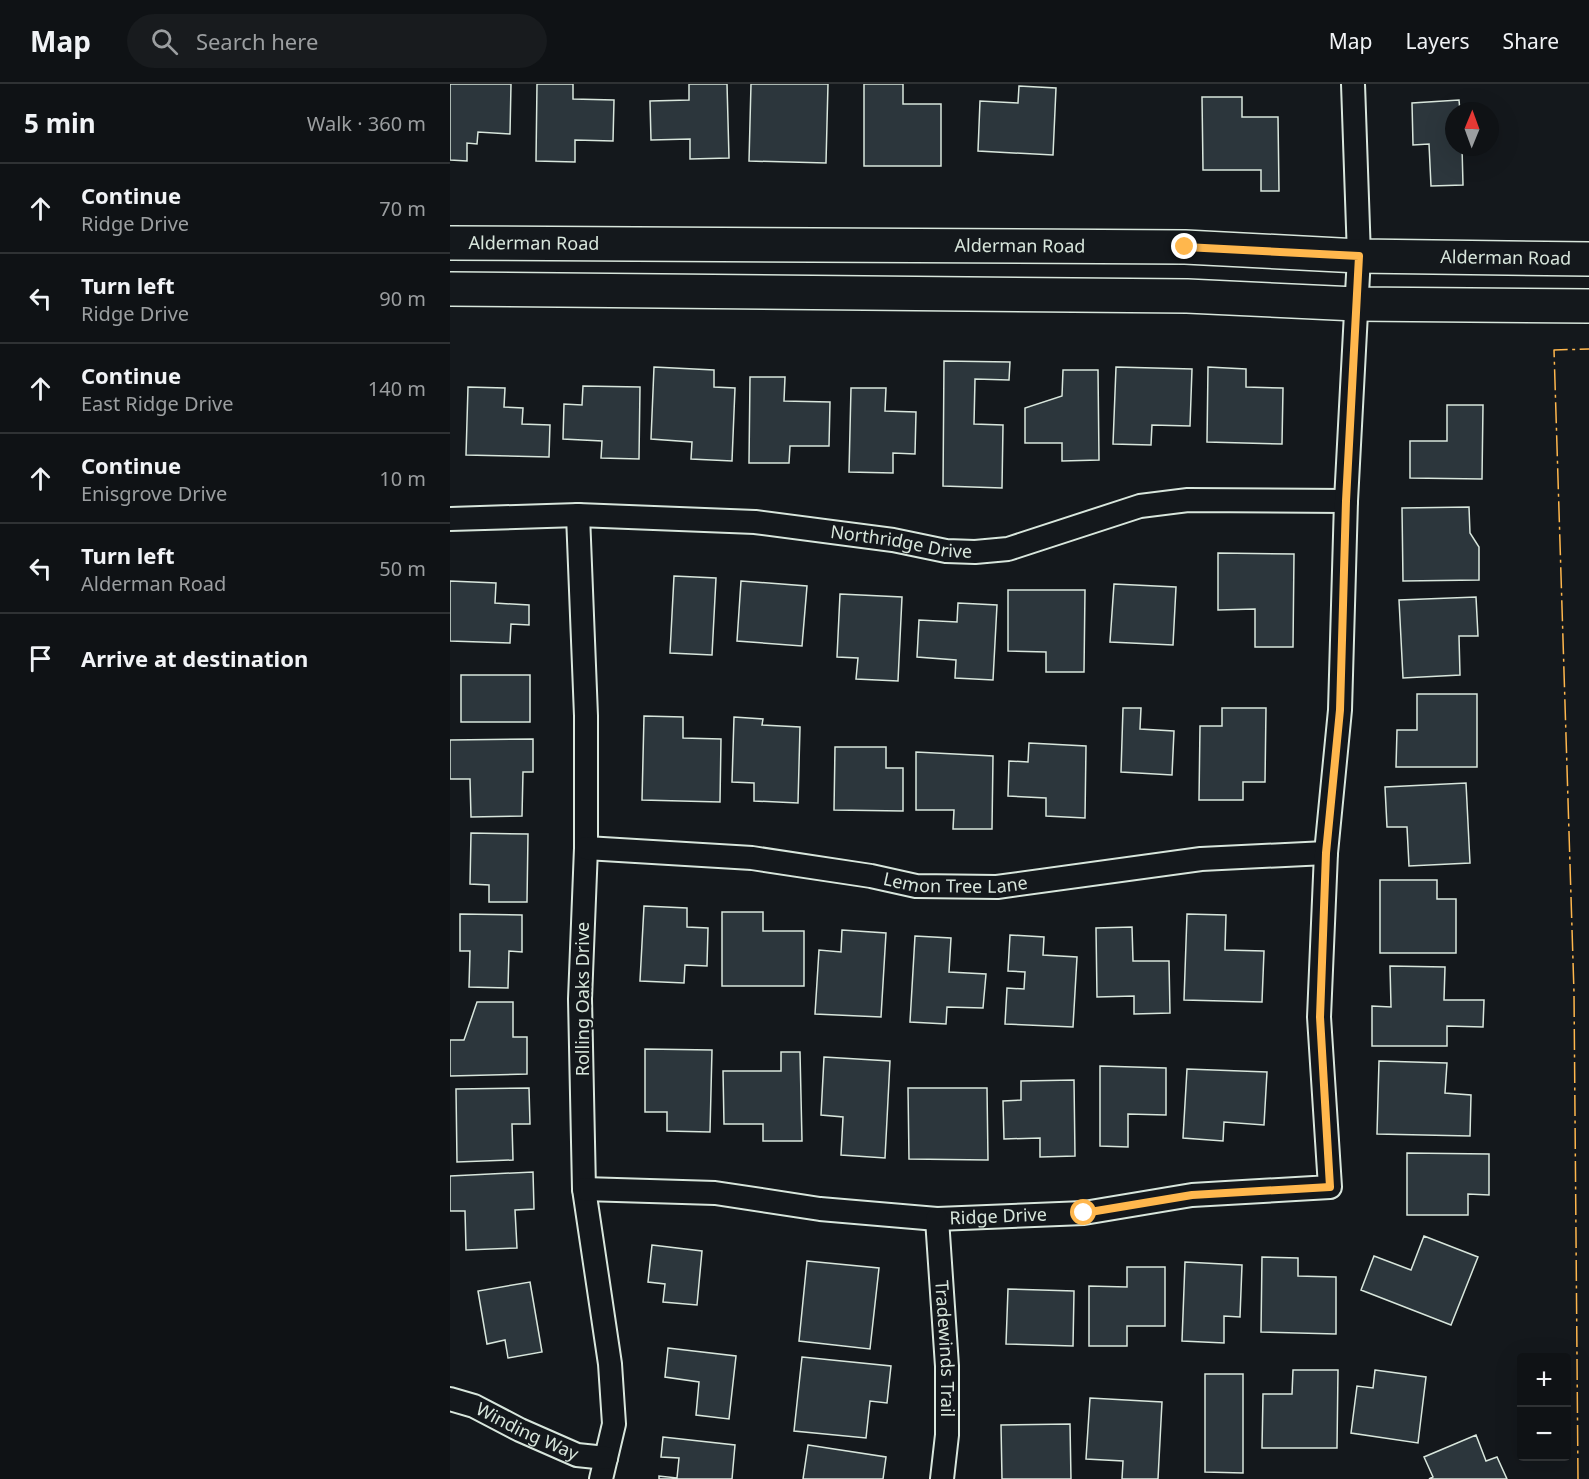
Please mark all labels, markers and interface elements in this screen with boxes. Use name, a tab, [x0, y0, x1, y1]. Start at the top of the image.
search box	[127, 14, 547, 68]
text: Map	[30, 22, 91, 60]
icon: search	[148, 25, 181, 58]
text: Search here	[196, 26, 318, 56]
text: Map	[1329, 27, 1373, 55]
text: Layers	[1406, 27, 1470, 55]
text: Share	[1503, 27, 1559, 55]
north arrow	[1445, 102, 1499, 156]
text: 5 min	[24, 105, 96, 141]
text: Walk · 360 m	[307, 110, 426, 137]
text: Continue	[81, 180, 181, 210]
icon: ahead	[24, 192, 57, 225]
text: 70 m	[379, 195, 426, 222]
text: Ridge Drive	[81, 210, 189, 237]
street label: Alderman Road	[468, 230, 600, 255]
street label: Alderman Road	[954, 233, 1086, 257]
route end	[1171, 233, 1197, 259]
street label: Alderman Road	[1440, 244, 1571, 270]
text: Turn left	[81, 270, 175, 300]
icon: left	[24, 282, 57, 315]
text: 90 m	[379, 285, 426, 312]
text: Ridge Drive	[81, 300, 189, 327]
text: Continue	[81, 360, 181, 390]
icon: ahead	[24, 372, 57, 405]
text: 140 m	[368, 375, 426, 402]
text: East Ridge Drive	[81, 390, 233, 417]
text: Continue	[81, 450, 181, 480]
icon: ahead	[24, 462, 57, 495]
text: 10 m	[379, 465, 426, 492]
text: Enisgrove Drive	[81, 480, 227, 507]
street label: Northridge Drive	[829, 519, 973, 563]
text: Turn left	[81, 540, 175, 570]
icon: left	[24, 552, 57, 585]
text: 50 m	[379, 555, 426, 582]
text: Alderman Road	[81, 570, 226, 597]
icon: arrive	[24, 642, 57, 675]
text: Arrive at destination	[81, 643, 308, 673]
street label: Lemon Tree Lane	[881, 866, 1029, 898]
street label: Rolling Oaks Drive	[570, 922, 594, 1076]
route start	[1070, 1199, 1096, 1225]
street label: Ridge Drive	[949, 1202, 1047, 1229]
street label: Tradewinds Trail	[930, 1279, 960, 1417]
map controls	[1517, 1353, 1571, 1461]
button: +	[1517, 1353, 1571, 1407]
street label: Winding Way	[472, 1396, 583, 1466]
button: −	[1517, 1407, 1571, 1461]

